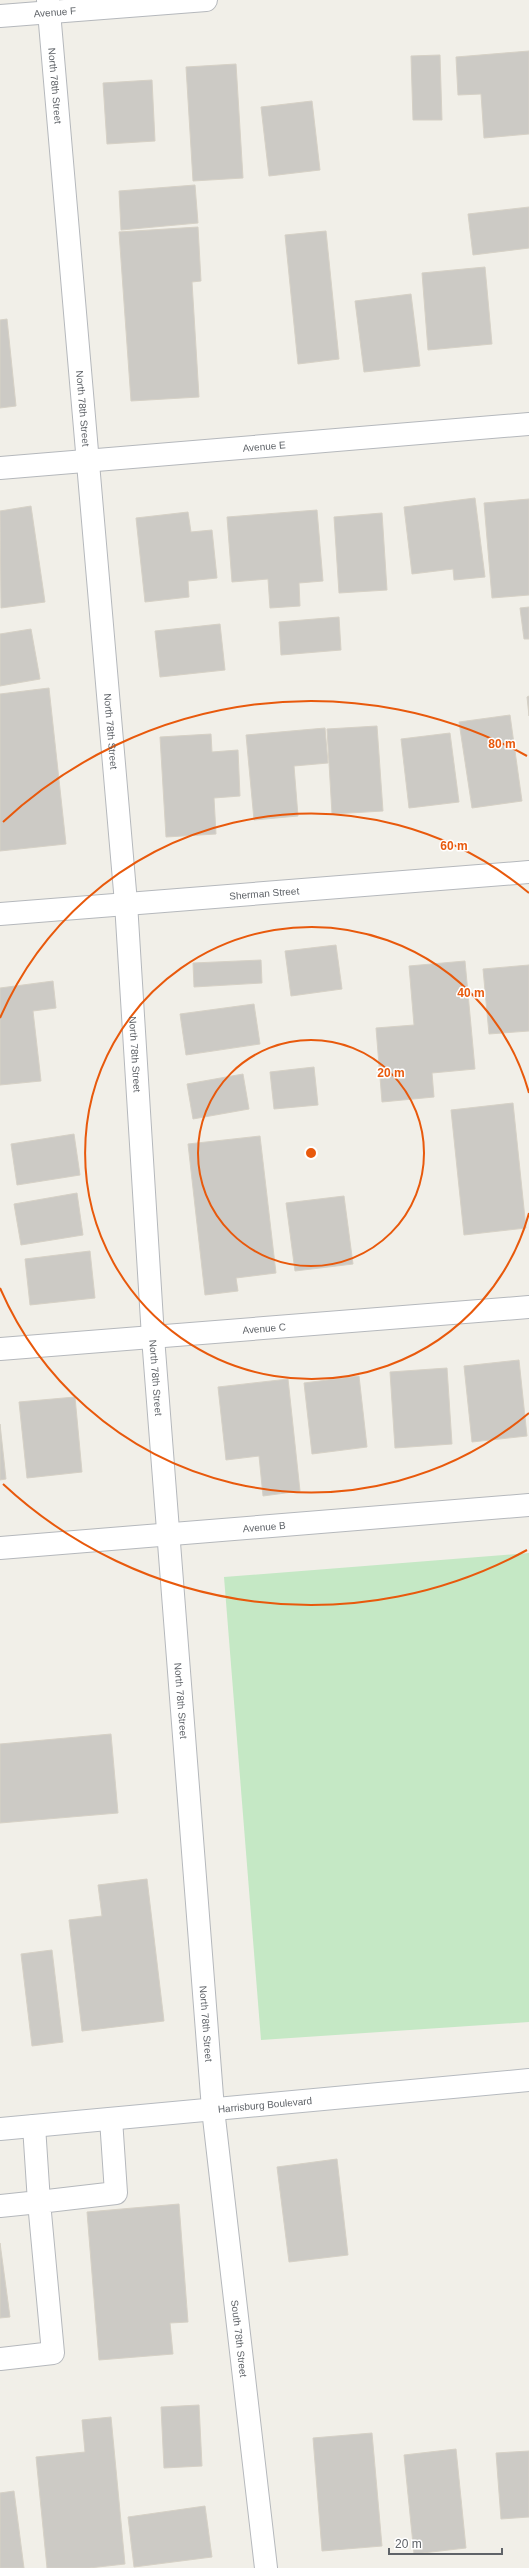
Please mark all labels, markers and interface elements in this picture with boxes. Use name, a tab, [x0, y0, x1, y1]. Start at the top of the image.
street label: Avenue F	[33, 5, 77, 19]
street label: North 78th Street	[47, 47, 64, 124]
street label: North 78th Street	[75, 370, 92, 447]
street label: Avenue E	[242, 439, 286, 453]
street label: North 78th Street	[102, 693, 120, 770]
text: 80 m	[488, 737, 516, 751]
text: 60 m	[440, 839, 468, 853]
street label: Sherman Street	[229, 885, 300, 901]
text: 40 m	[457, 986, 485, 1000]
street label: North 78th Street	[128, 1016, 143, 1093]
text: 20 m	[377, 1066, 405, 1080]
centre of rings	[304, 1146, 318, 1160]
street label: Avenue C	[242, 1321, 286, 1335]
street label: North 78th Street	[148, 1339, 165, 1416]
street label: Avenue B	[242, 1519, 286, 1534]
street label: North 78th Street	[173, 1662, 190, 1739]
street label: North 78th Street	[198, 1985, 215, 2062]
street label: Harrisburg Boulevard	[217, 2095, 312, 2114]
street label: South 78th Street	[230, 2299, 249, 2378]
scale bar	[389, 2530, 502, 2556]
text: 20 m	[395, 2537, 422, 2551]

